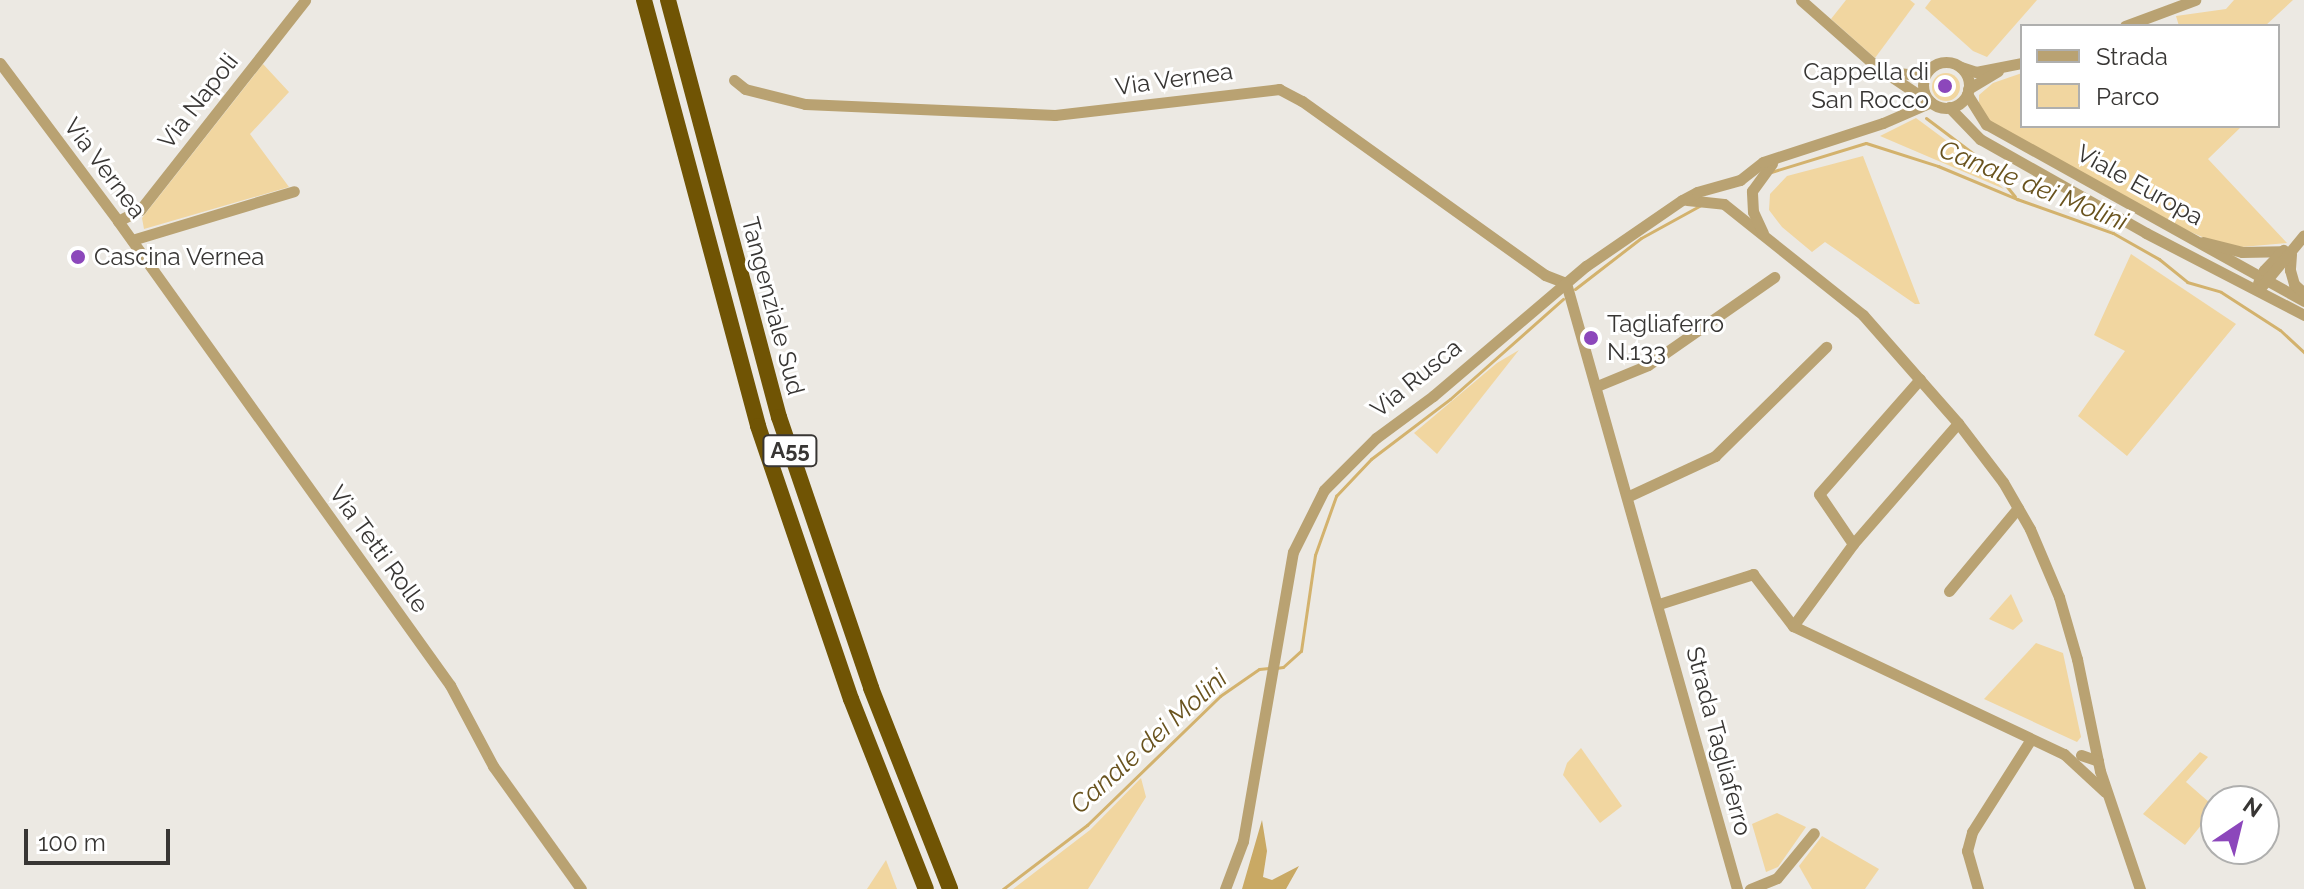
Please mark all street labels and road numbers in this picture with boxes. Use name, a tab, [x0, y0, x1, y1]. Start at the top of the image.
street label: Via Napoli	[152, 48, 244, 154]
street label: Via Vernea	[1113, 56, 1235, 102]
street label: Via Vernea	[58, 112, 152, 224]
street label: Viale Europa	[2072, 138, 2208, 232]
street label: Tangenziale Sud	[735, 214, 811, 398]
street label: Via Rusca	[1365, 333, 1467, 423]
road number: A55	[762, 433, 818, 469]
street label: Via Tetti Rolle	[323, 480, 435, 618]
street label: Strada Tagliaferro	[1680, 643, 1758, 839]

